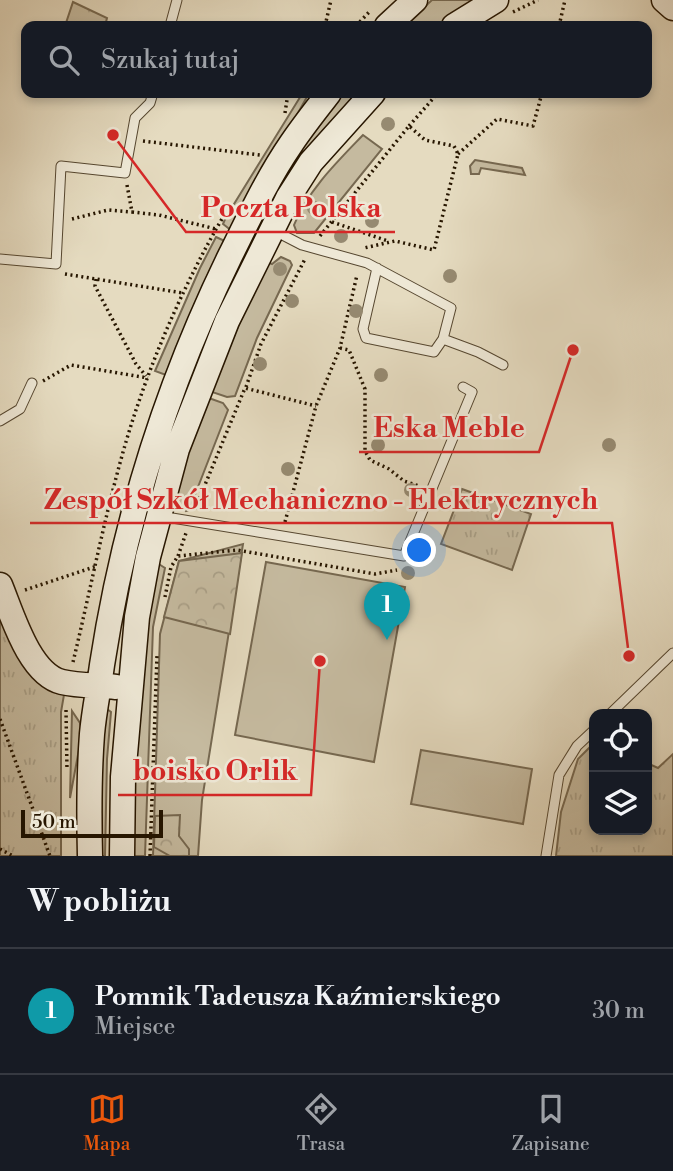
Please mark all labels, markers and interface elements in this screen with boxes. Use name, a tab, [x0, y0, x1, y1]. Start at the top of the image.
search box	[21, 21, 652, 98]
icon: search	[45, 41, 83, 79]
text: Szukaj tutaj	[101, 44, 240, 76]
callout: Poczta Polska	[186, 183, 395, 232]
text: Poczta Polska	[201, 191, 382, 226]
callout: Eska Meble	[359, 403, 539, 452]
text: Eska Meble	[373, 411, 525, 446]
callout: Zespół Szkół Mechaniczno - Elektrycznych	[30, 474, 612, 523]
text: Zespół Szkół Mechaniczno - Elektrycznych	[44, 483, 598, 518]
your location	[402, 533, 436, 567]
pin: 1	[364, 582, 410, 640]
map controls	[589, 709, 652, 835]
button: locate	[589, 709, 652, 772]
callout: boisko Orlik	[118, 746, 311, 795]
text: boisko Orlik	[132, 754, 298, 789]
button: layers	[589, 772, 652, 835]
scale bar	[21, 807, 163, 839]
text: 50 m	[32, 810, 76, 834]
text: W pobliżu	[28, 883, 171, 921]
text: Pomnik Tadeusza Kaźmierskiego	[95, 981, 501, 1013]
text: 1	[45, 997, 57, 1025]
text: 30 m	[592, 997, 645, 1025]
text: Miejsce	[95, 1013, 175, 1041]
tab: Mapa	[83, 1090, 130, 1156]
tab: Trasa	[297, 1090, 345, 1156]
tab: Zapisane	[512, 1090, 590, 1156]

